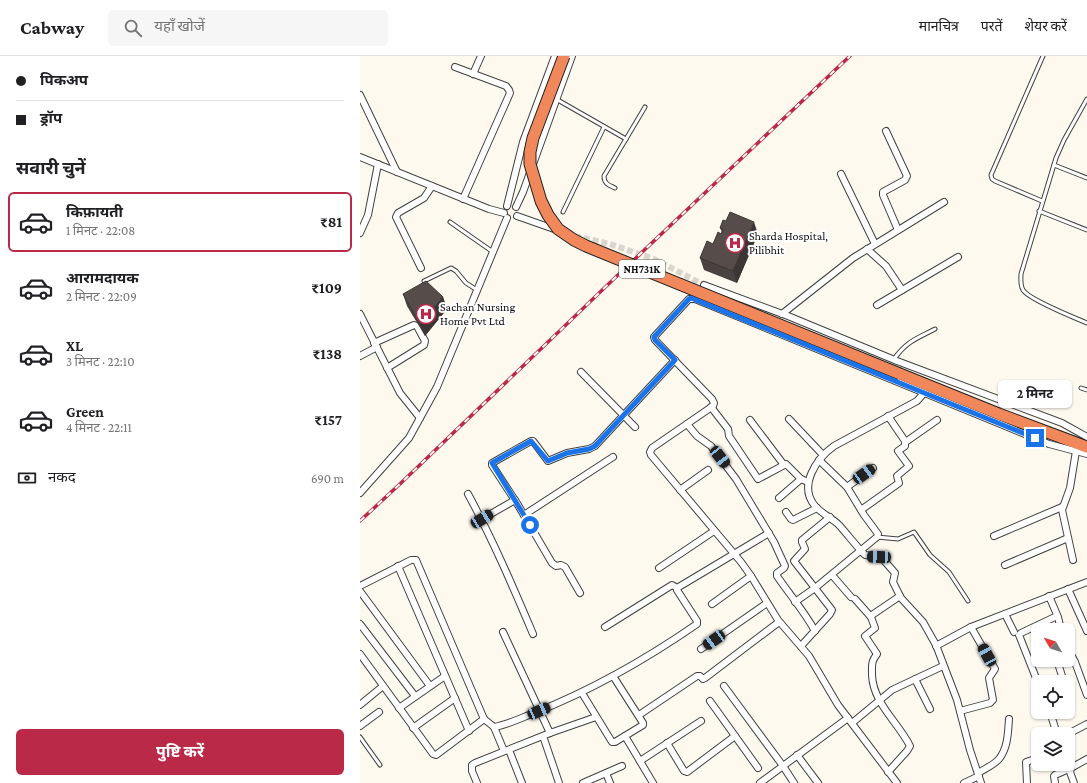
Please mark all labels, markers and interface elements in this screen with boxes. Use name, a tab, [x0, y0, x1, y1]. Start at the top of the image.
search box	[108, 10, 388, 46]
text: Cabway	[20, 17, 84, 38]
icon: search	[122, 17, 144, 39]
text: यहाँ खोजें	[154, 18, 205, 34]
text: मानचित्र	[919, 18, 959, 34]
text: परतें	[981, 18, 1003, 34]
text: शेयर करें	[1025, 18, 1067, 34]
text: पिकअप	[40, 72, 88, 88]
text: ड्रॉप	[40, 110, 62, 126]
text: सवारी चुनें	[16, 158, 86, 178]
icon: car	[18, 204, 54, 240]
text: किफ़ायती	[66, 204, 123, 220]
text: ₹81	[320, 214, 342, 230]
text: 1 मिनट · 22:08	[66, 223, 135, 238]
place label: Sharda Hospital, Pilibhit	[749, 229, 828, 257]
hospital icon: Sharda Hospital, Pilibhit	[724, 232, 746, 254]
road number: NH731K	[619, 260, 665, 278]
icon: car	[18, 270, 54, 306]
text: आरामदायक	[66, 270, 139, 286]
text: ₹109	[311, 280, 342, 296]
text: 2 मिनट · 22:09	[66, 289, 137, 304]
place label: Sachan Nursing Home Pvt Ltd	[440, 300, 516, 328]
hospital icon: Sachan Nursing Home Pvt Ltd	[415, 303, 437, 325]
icon: car	[18, 336, 54, 372]
text: XL	[66, 338, 83, 354]
text: ₹138	[312, 346, 342, 362]
text: 3 मिनट · 22:10	[66, 354, 134, 369]
callout: 2 मिनट	[998, 380, 1072, 408]
text: 2 मिनट	[1017, 386, 1053, 401]
icon: car	[18, 402, 54, 438]
text: Green	[66, 404, 104, 420]
text: ₹157	[314, 412, 342, 428]
text: 4 मिनट · 22:11	[66, 420, 132, 435]
route end	[1026, 429, 1044, 447]
car	[708, 444, 732, 470]
car	[851, 462, 877, 486]
icon: cash	[16, 467, 38, 489]
text: नकद	[48, 469, 76, 485]
text: 690 m	[311, 471, 344, 486]
car	[469, 508, 495, 530]
route start	[521, 516, 539, 534]
car	[867, 551, 891, 563]
north arrow	[1031, 623, 1075, 667]
map controls	[1031, 623, 1075, 771]
car	[701, 628, 727, 652]
car	[976, 642, 998, 668]
button: locate	[1031, 675, 1075, 719]
car	[526, 701, 552, 721]
button: layers	[1031, 727, 1075, 771]
button: पुष्टि करें	[16, 729, 344, 775]

